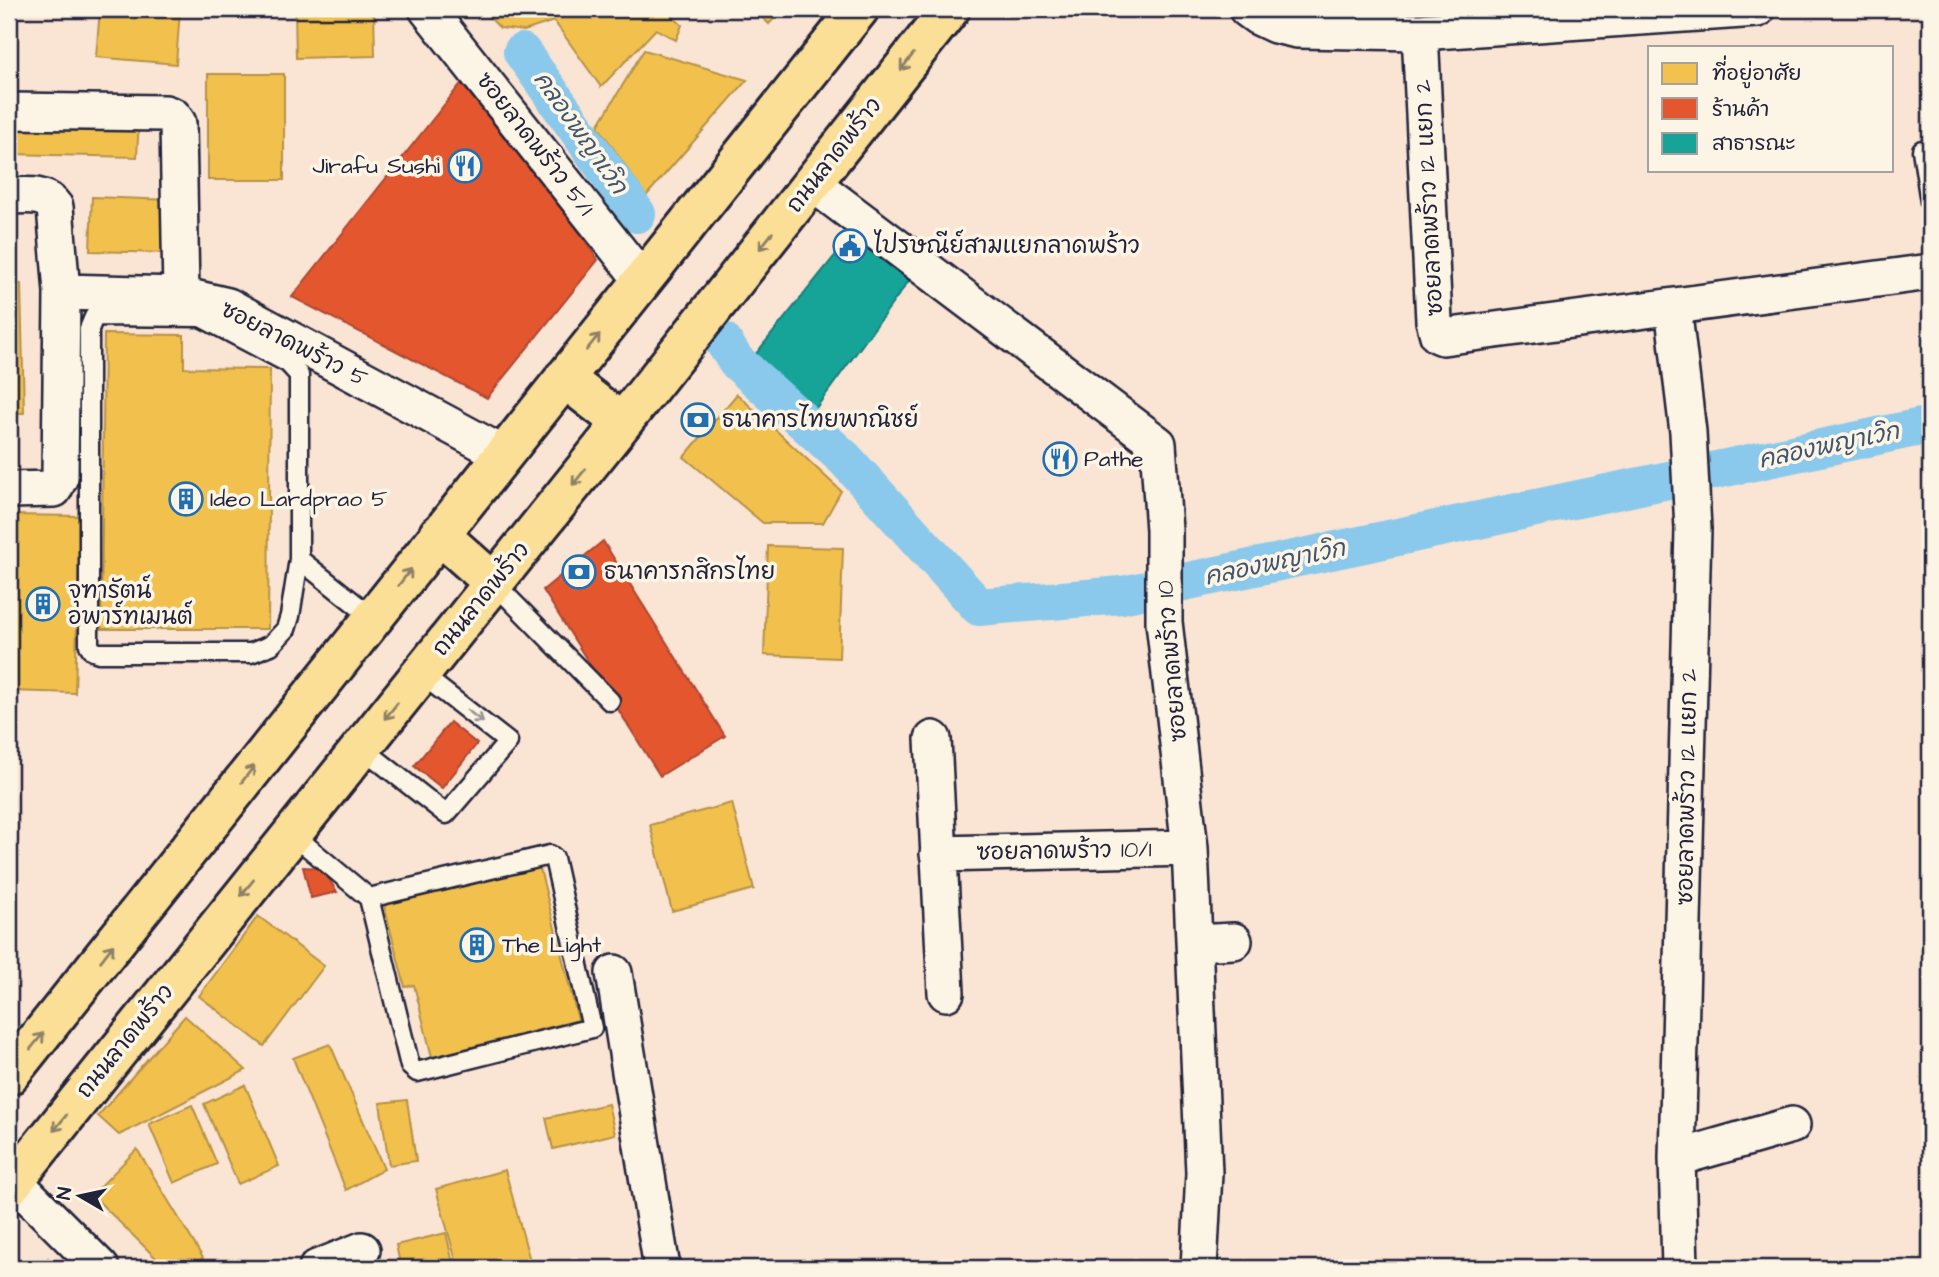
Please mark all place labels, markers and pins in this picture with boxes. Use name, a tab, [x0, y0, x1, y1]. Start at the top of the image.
restaurant icon: Jirafu Sushi	[446, 147, 484, 185]
place label: Jirafu Sushi	[313, 150, 441, 182]
public building icon: ไปรษณีย์สามแยกลาดพร้าว	[831, 227, 869, 265]
place label: ไปรษณีย์สามแยกลาดพร้าว	[873, 229, 1140, 262]
bank icon: ธนาคารไทยพาณิชย์	[679, 401, 717, 439]
place label: ธนาคารไทยพาณิชย์	[722, 403, 919, 436]
restaurant icon: Pathe	[1041, 440, 1079, 478]
place label: Pathe	[1084, 443, 1144, 475]
building icon: Ideo Lardprao 5	[167, 480, 205, 518]
place label: Ideo Lardprao 5	[210, 483, 388, 515]
bank icon: ธนาคารกสิกรไทย	[560, 553, 598, 591]
place label: ธนาคารกสิกรไทย	[604, 555, 775, 588]
place label: จุฑารัตน์ อพาร์ทเมนต์	[68, 574, 193, 633]
building icon: จุฑารัตน์ อพาร์ทเมนต์	[24, 585, 62, 623]
building icon: The Light	[458, 926, 496, 964]
place label: The Light	[502, 929, 602, 962]

